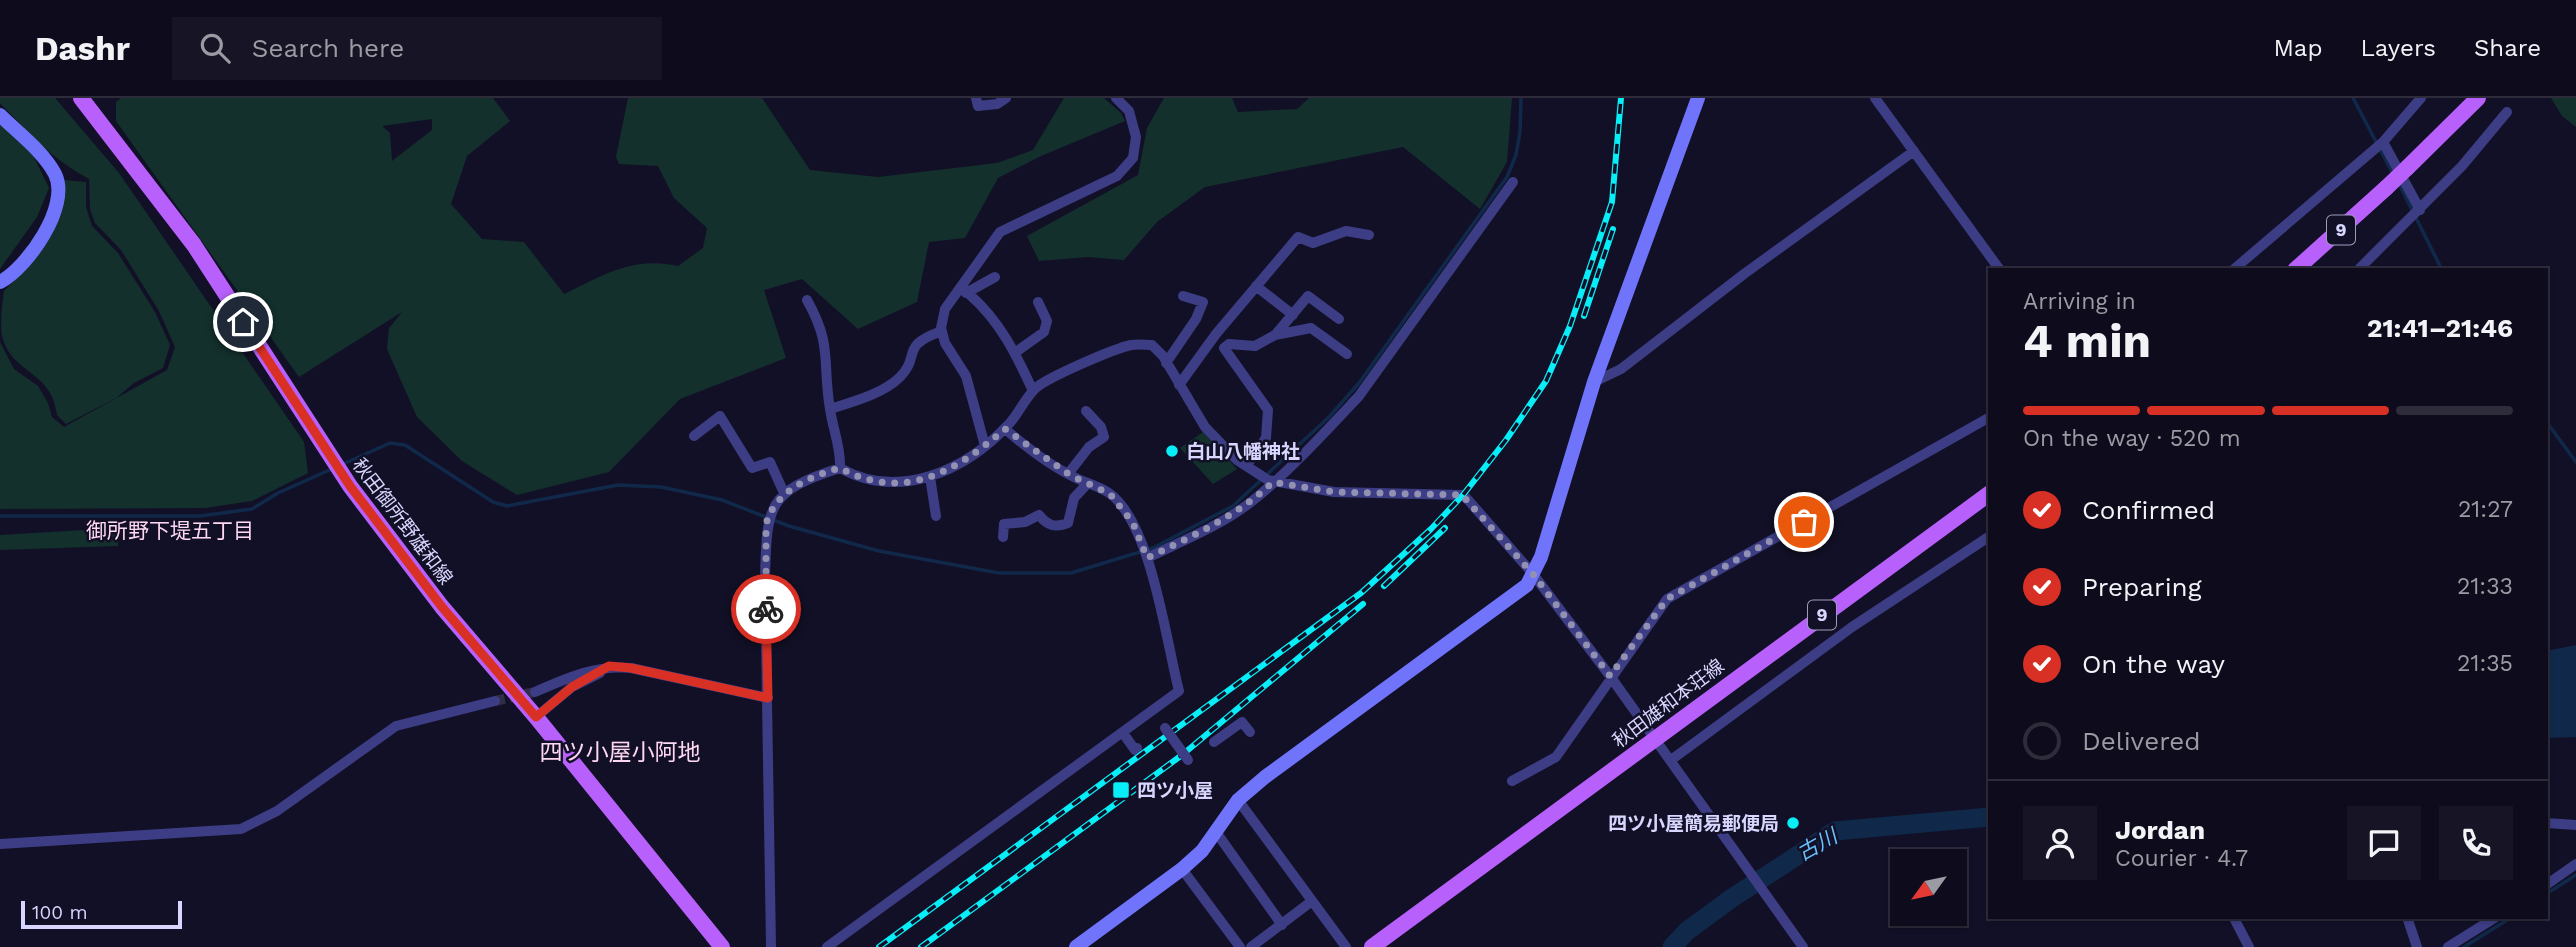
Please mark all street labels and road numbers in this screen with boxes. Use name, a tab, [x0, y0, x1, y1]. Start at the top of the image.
road number: 9	[2327, 216, 2355, 244]
street label: 秋田御所野雄和線	[348, 454, 458, 589]
road number: 9	[1808, 601, 1836, 630]
street label: 秋田雄和本荘線	[1608, 654, 1728, 753]

